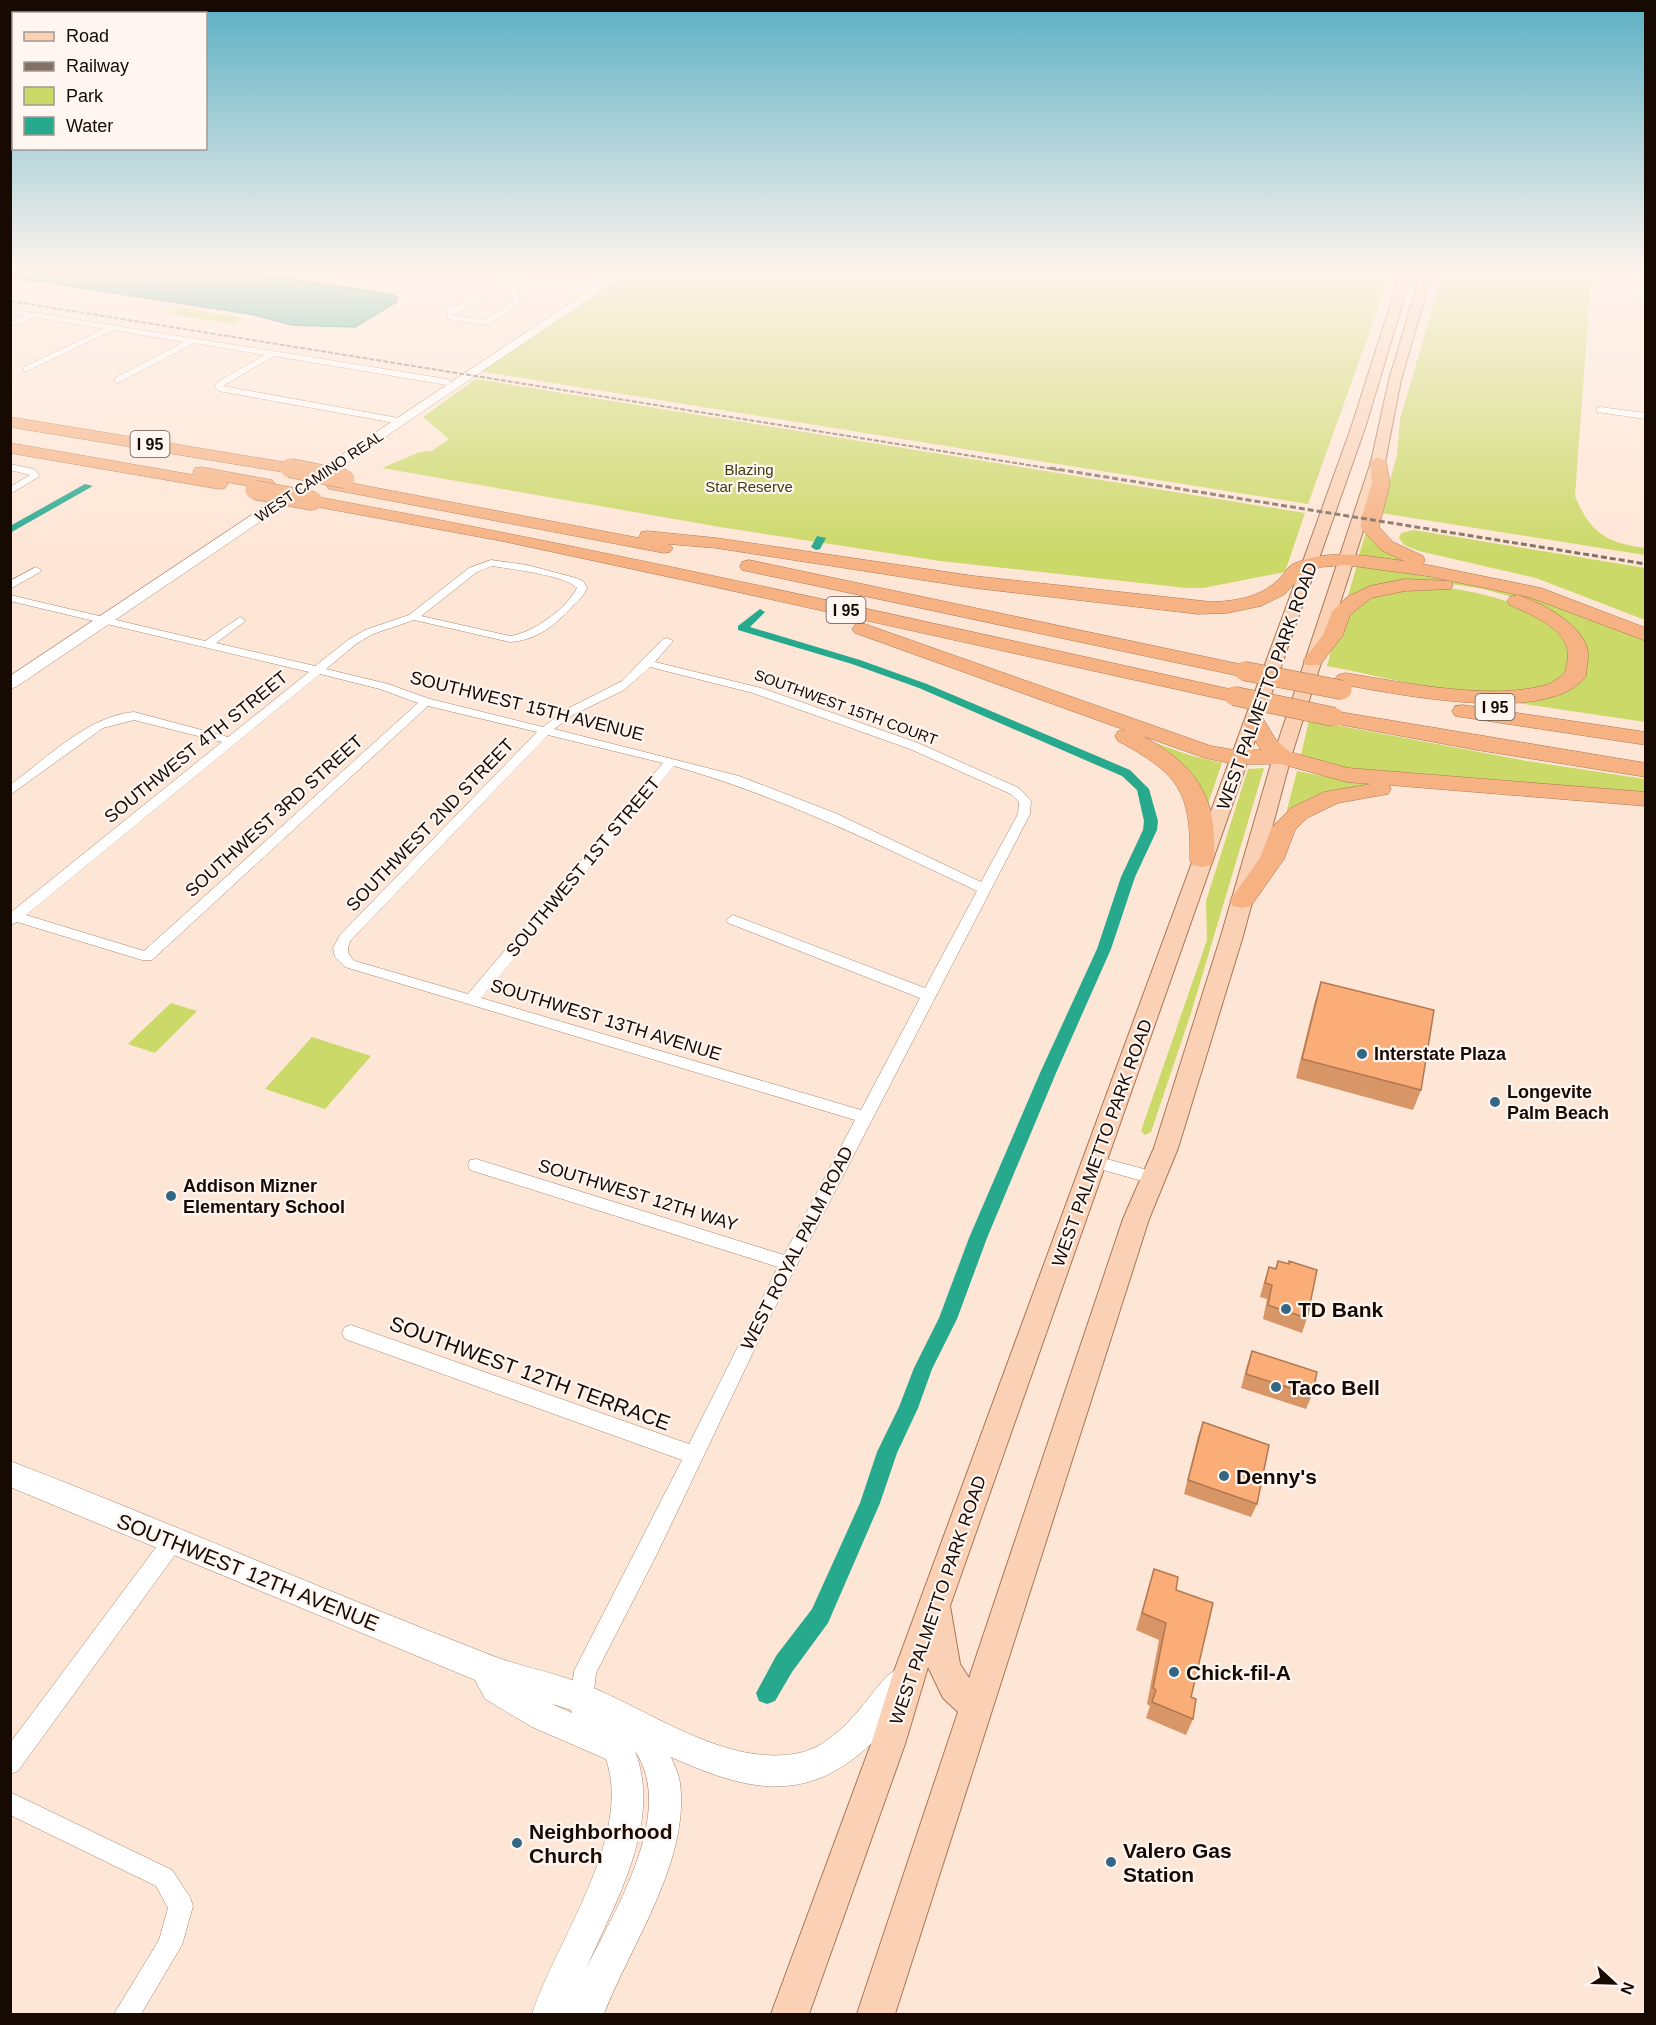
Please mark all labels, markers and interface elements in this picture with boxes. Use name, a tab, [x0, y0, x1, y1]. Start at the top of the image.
legend	[12, 12, 207, 150]
text: Road	[66, 26, 109, 46]
text: Railway	[66, 56, 129, 76]
text: Park	[66, 86, 104, 106]
text: Water	[66, 116, 113, 136]
street label: WEST CAMINO REAL	[252, 427, 386, 525]
road number: I 95	[130, 431, 170, 457]
park label: Blazing Star Reserve	[705, 461, 793, 495]
street label: WEST PALMETTO PARK ROAD	[1213, 560, 1321, 812]
road number: I 95	[826, 597, 866, 623]
street label: SOUTHWEST 15TH COURT	[752, 666, 940, 748]
street label: SOUTHWEST 4TH STREET	[100, 667, 292, 827]
street label: SOUTHWEST 15TH AVENUE	[408, 667, 646, 745]
road number: I 95	[1476, 694, 1514, 720]
street label: SOUTHWEST 3RD STREET	[181, 731, 367, 901]
street label: SOUTHWEST 2ND STREET	[342, 735, 518, 915]
street label: SOUTHWEST 1ST STREET	[502, 773, 664, 961]
street label: SOUTHWEST 13TH AVENUE	[488, 975, 724, 1065]
street label: WEST PALMETTO PARK ROAD	[1048, 1017, 1156, 1269]
place label: Interstate Plaza	[1374, 1044, 1507, 1064]
marker: Interstate Plaza	[1355, 1047, 1369, 1061]
place label: Longevite Palm Beach	[1507, 1082, 1609, 1123]
marker: Longevite Palm Beach	[1488, 1095, 1502, 1109]
street label: WEST ROYAL PALM ROAD	[737, 1143, 857, 1353]
street label: SOUTHWEST 12TH WAY	[536, 1155, 740, 1235]
place label: Addison Mizner Elementary School	[183, 1176, 345, 1217]
marker: Addison Mizner Elementary School	[164, 1189, 178, 1203]
place label: TD Bank	[1298, 1298, 1384, 1321]
marker: TD Bank	[1279, 1302, 1293, 1316]
street label: SOUTHWEST 12TH TERRACE	[387, 1311, 673, 1435]
place label: Taco Bell	[1288, 1376, 1380, 1399]
marker: Taco Bell	[1269, 1380, 1283, 1394]
place label: Denny's	[1236, 1465, 1317, 1488]
marker: Denny's	[1217, 1469, 1231, 1483]
street label: WEST PALMETTO PARK ROAD	[886, 1473, 990, 1727]
street label: SOUTHWEST 12TH AVENUE	[114, 1509, 382, 1635]
place label: Chick-fil-A	[1186, 1661, 1291, 1684]
marker: Chick-fil-A	[1167, 1665, 1181, 1679]
place label: Neighborhood Church	[529, 1820, 672, 1867]
marker: Neighborhood Church	[510, 1836, 524, 1850]
place label: Valero Gas Station	[1123, 1839, 1232, 1886]
marker: Valero Gas Station	[1104, 1855, 1118, 1869]
north arrow	[1584, 1953, 1644, 2013]
text: N	[1617, 1980, 1637, 1997]

